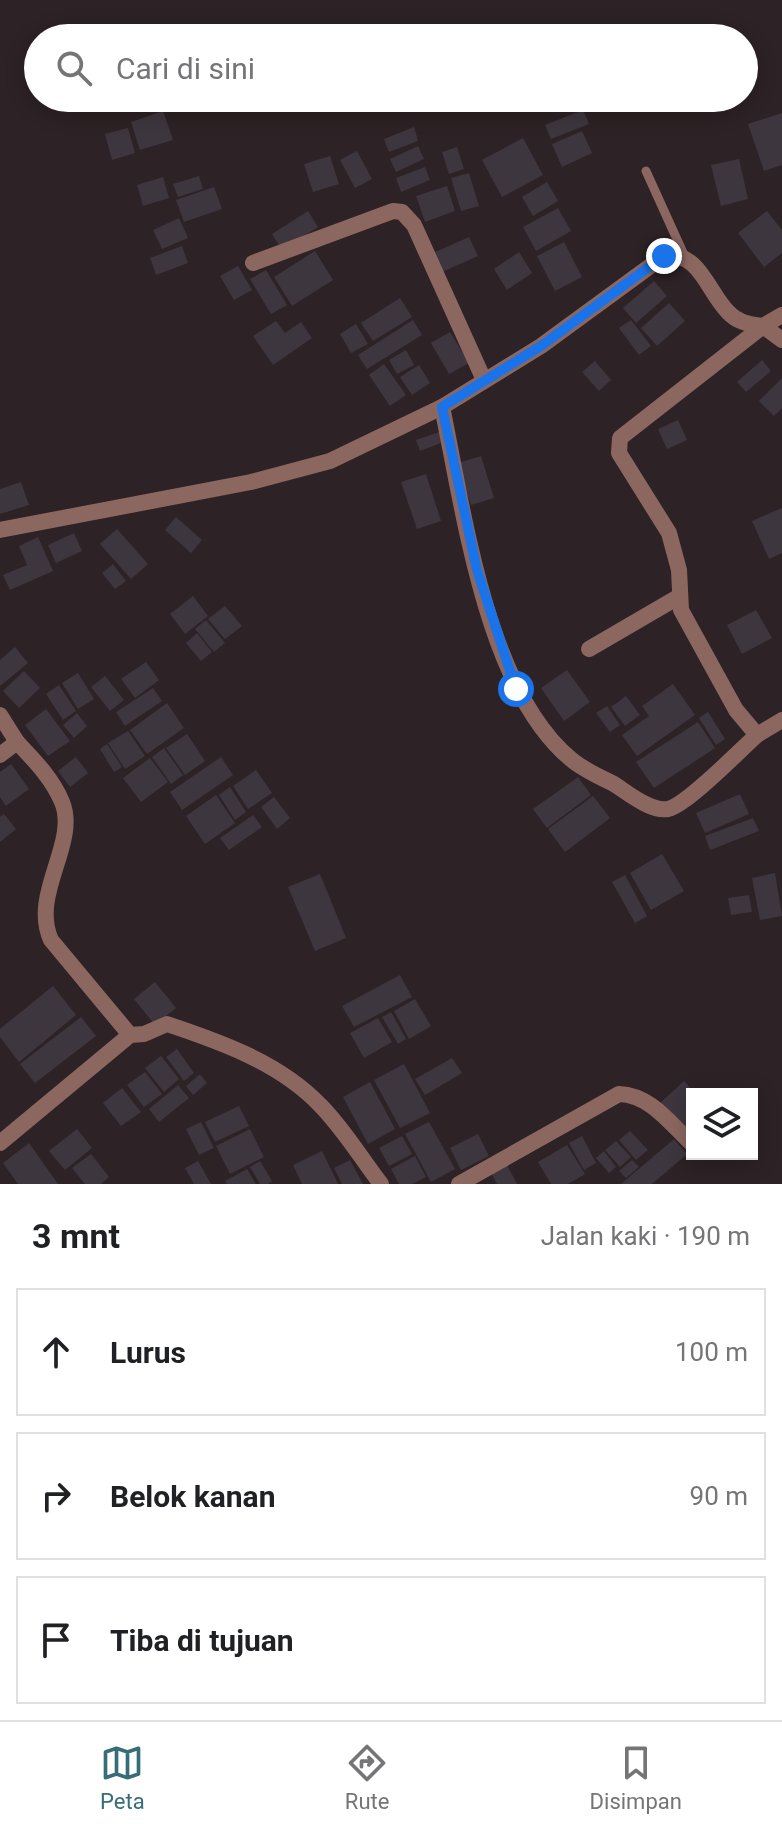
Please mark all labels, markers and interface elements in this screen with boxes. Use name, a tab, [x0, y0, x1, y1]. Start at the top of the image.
search box	[24, 24, 758, 112]
icon: search	[52, 46, 96, 90]
text: Cari di sini	[116, 51, 255, 86]
route end	[646, 238, 682, 274]
route start	[498, 671, 534, 707]
map controls	[686, 1088, 758, 1160]
button: layers	[686, 1088, 758, 1160]
text: 3 mnt	[32, 1216, 120, 1256]
text: Jalan kaki · 190 m	[541, 1221, 750, 1251]
icon: ahead	[34, 1330, 78, 1374]
text: Lurus	[110, 1335, 186, 1370]
text: 100 m	[675, 1337, 748, 1367]
icon: right	[34, 1474, 78, 1518]
text: Belok kanan	[110, 1479, 275, 1514]
text: 90 m	[690, 1481, 748, 1511]
icon: arrive	[34, 1618, 78, 1662]
text: Tiba di tujuan	[110, 1623, 294, 1658]
tab: Peta	[100, 1741, 145, 1814]
tab: Rute	[345, 1741, 389, 1814]
tab: Disimpan	[590, 1741, 682, 1814]

